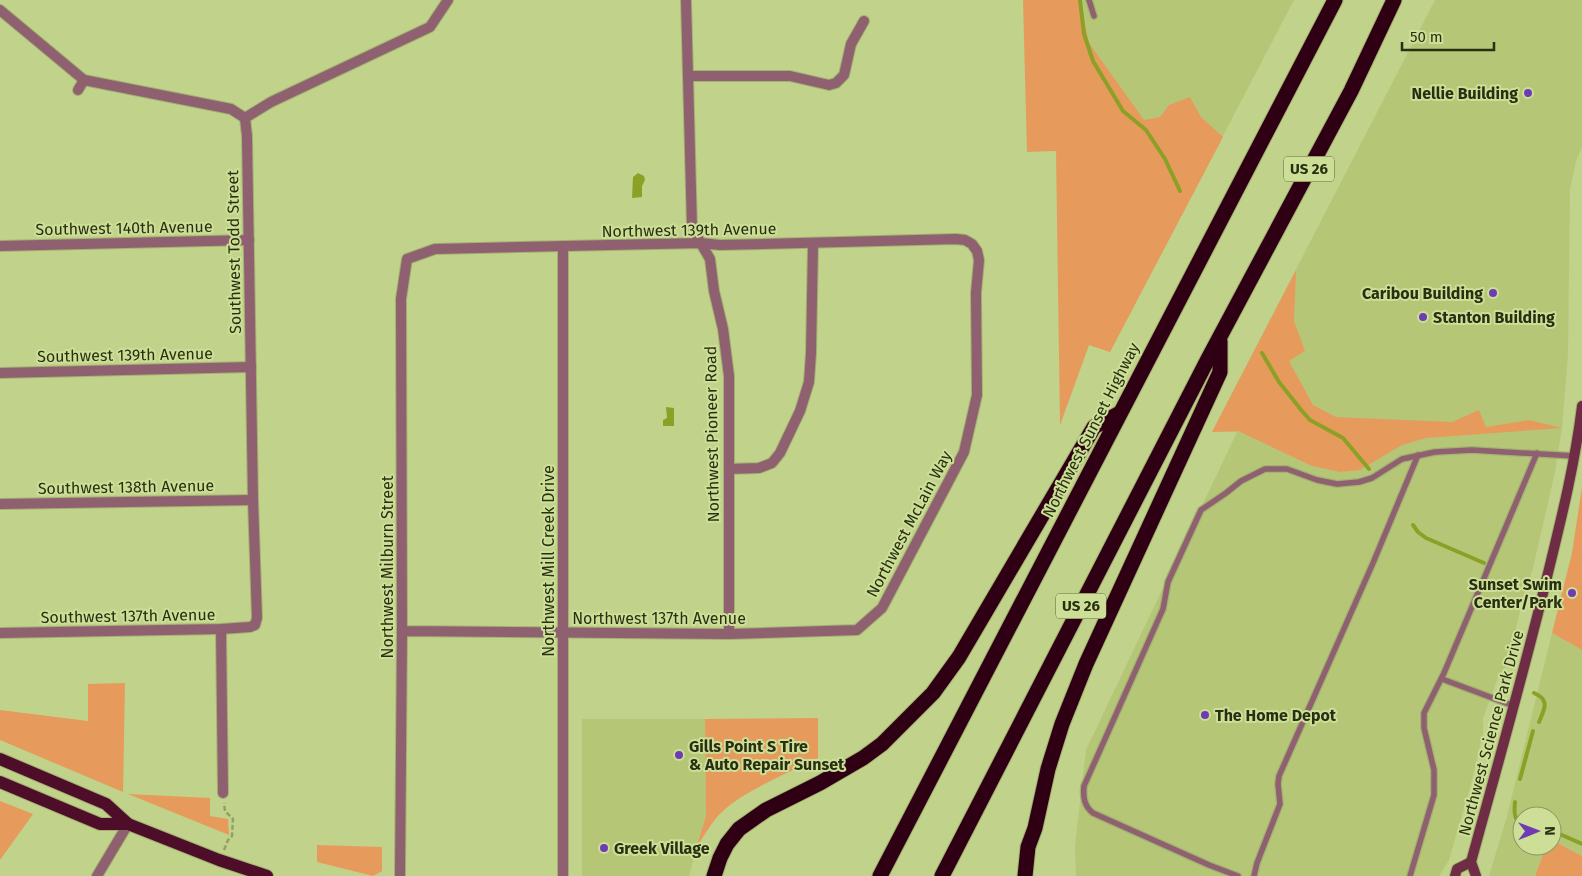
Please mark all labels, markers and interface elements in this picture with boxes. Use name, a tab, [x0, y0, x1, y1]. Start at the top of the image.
scale bar	[1402, 20, 1494, 52]
text: 50 m	[1410, 28, 1443, 46]
place label: Nellie Building	[1412, 84, 1518, 103]
marker: Nellie Building	[1522, 87, 1534, 99]
road number: US 26	[1284, 156, 1334, 182]
street label: Southwest Todd Street	[223, 170, 245, 334]
street label: Southwest 140th Avenue	[35, 217, 213, 239]
street label: Northwest 139th Avenue	[601, 219, 777, 241]
place label: Caribou Building	[1362, 284, 1483, 303]
marker: Caribou Building	[1487, 287, 1499, 299]
place label: Stanton Building	[1433, 308, 1555, 327]
marker: Stanton Building	[1417, 311, 1429, 323]
street label: Northwest Sunset Highway	[1039, 339, 1143, 521]
street label: Southwest 139th Avenue	[37, 344, 213, 366]
street label: Northwest Pioneer Road	[701, 346, 723, 522]
street label: Northwest McLain Way	[862, 447, 956, 600]
street label: Northwest Mill Creek Drive	[539, 465, 558, 657]
street label: Northwest Milburn Street	[378, 475, 397, 658]
street label: Southwest 138th Avenue	[38, 476, 214, 498]
place label: Sunset Swim Center/Park	[1469, 575, 1562, 612]
marker: Sunset Swim Center/Park	[1566, 587, 1578, 599]
road number: US 26	[1056, 594, 1106, 618]
street label: Southwest 137th Avenue	[41, 605, 215, 627]
street label: Northwest 137th Avenue	[572, 609, 746, 628]
street label: Northwest Science Park Drive	[1454, 628, 1528, 838]
place label: The Home Depot	[1215, 706, 1337, 725]
marker: The Home Depot	[1199, 709, 1211, 721]
place label: Gills Point S Tire & Auto Repair Sunset	[689, 737, 845, 774]
marker: Gills Point S Tire & Auto Repair Sunset	[673, 749, 685, 761]
north arrow	[1512, 806, 1562, 856]
text: N	[1541, 826, 1558, 836]
place label: Greek Village	[614, 839, 710, 858]
marker: Greek Village	[598, 842, 610, 854]

